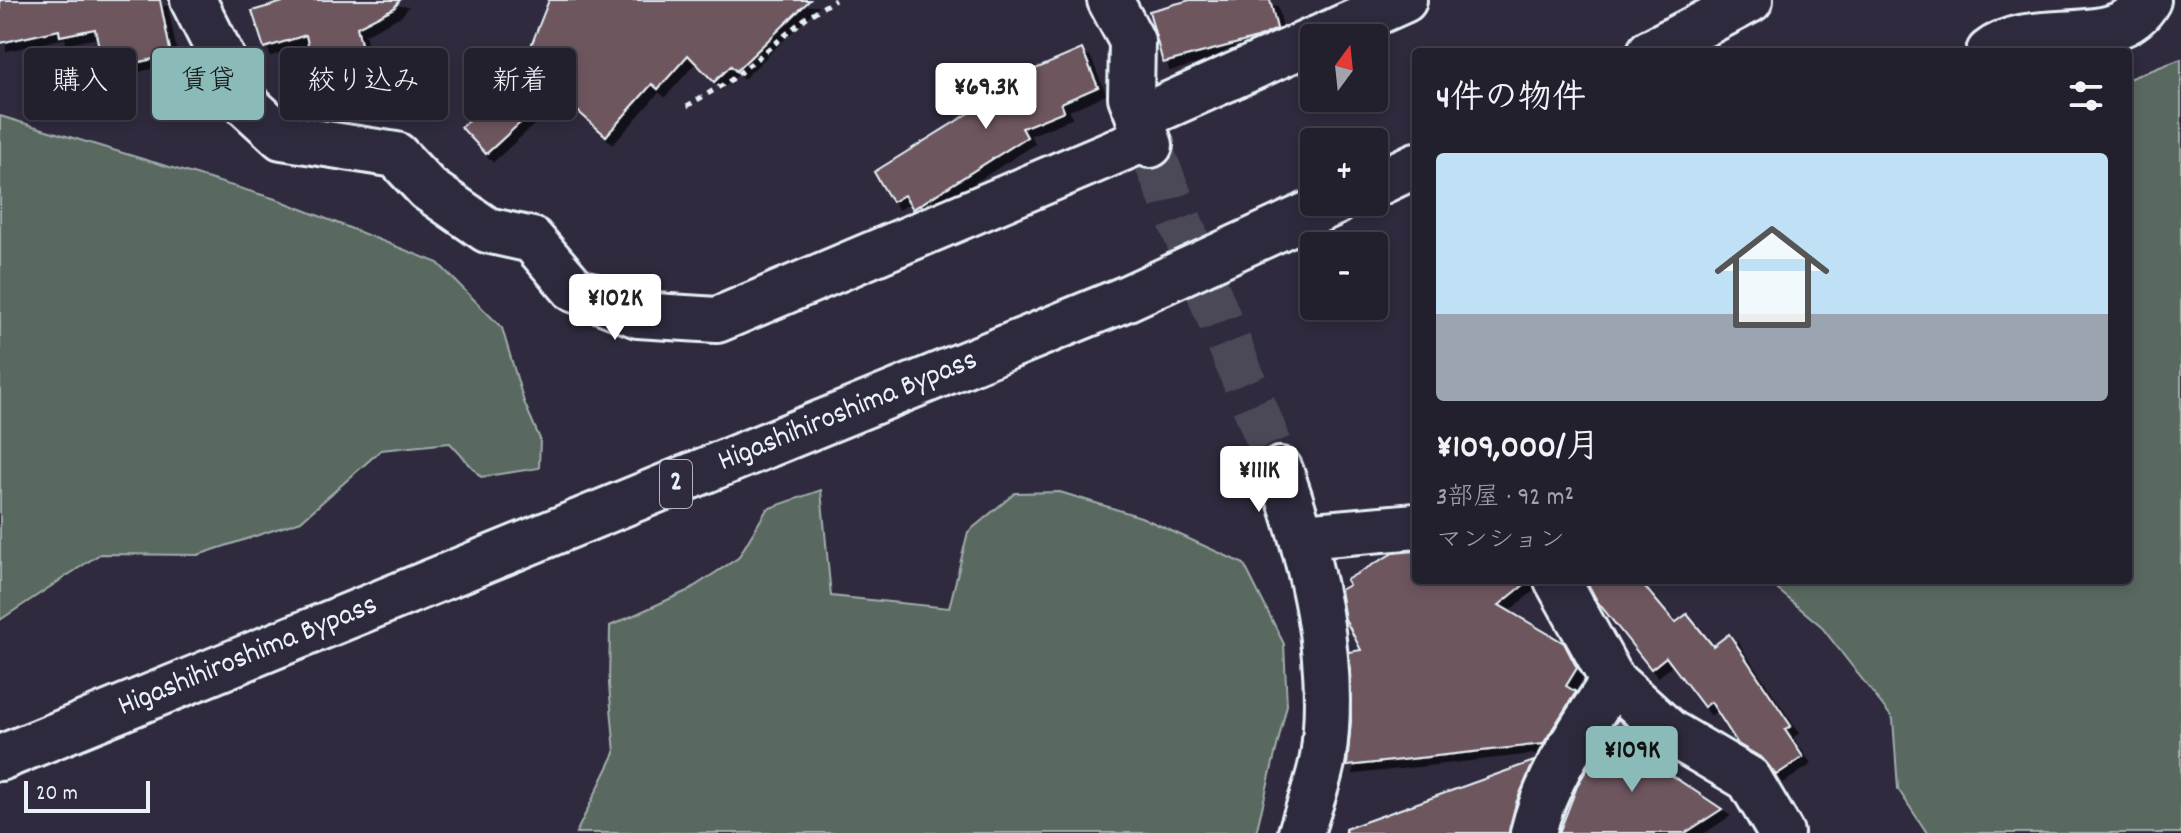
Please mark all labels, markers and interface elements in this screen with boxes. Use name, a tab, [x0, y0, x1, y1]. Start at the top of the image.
north arrow	[1300, 24, 1388, 112]
map controls	[1300, 24, 1388, 320]
chip: 購入	[24, 48, 136, 120]
chip: 賃貸	[152, 48, 264, 120]
chip: 絞り込み	[280, 48, 448, 120]
chip: 新着	[464, 48, 576, 120]
pin: ¥69.3K	[921, 63, 1051, 131]
text: ¥69.3K	[953, 70, 1019, 107]
icon: filters	[2064, 74, 2108, 118]
text: 4件の物件	[1436, 76, 1586, 125]
button: +	[1300, 128, 1388, 216]
icon: home	[1700, 205, 1844, 349]
button: −	[1300, 232, 1388, 320]
pin: ¥102K	[559, 274, 671, 342]
text: ¥102K	[587, 281, 643, 318]
street label: Higashihiroshima Bypass	[712, 340, 984, 484]
text: ¥109,000/月	[1436, 425, 1600, 474]
pin: ¥111K	[1203, 446, 1315, 514]
text: ¥111K	[1238, 453, 1280, 490]
road number: 2	[660, 460, 692, 508]
text: 3部屋 · 92 m²	[1436, 480, 1574, 517]
text: マンション	[1436, 523, 1565, 560]
street label: Higashihiroshima Bypass	[112, 585, 384, 729]
pin: ¥109K	[1576, 726, 1688, 794]
text: ¥109K	[1604, 733, 1660, 770]
scale bar	[24, 777, 150, 813]
text: 20 m	[36, 779, 78, 810]

